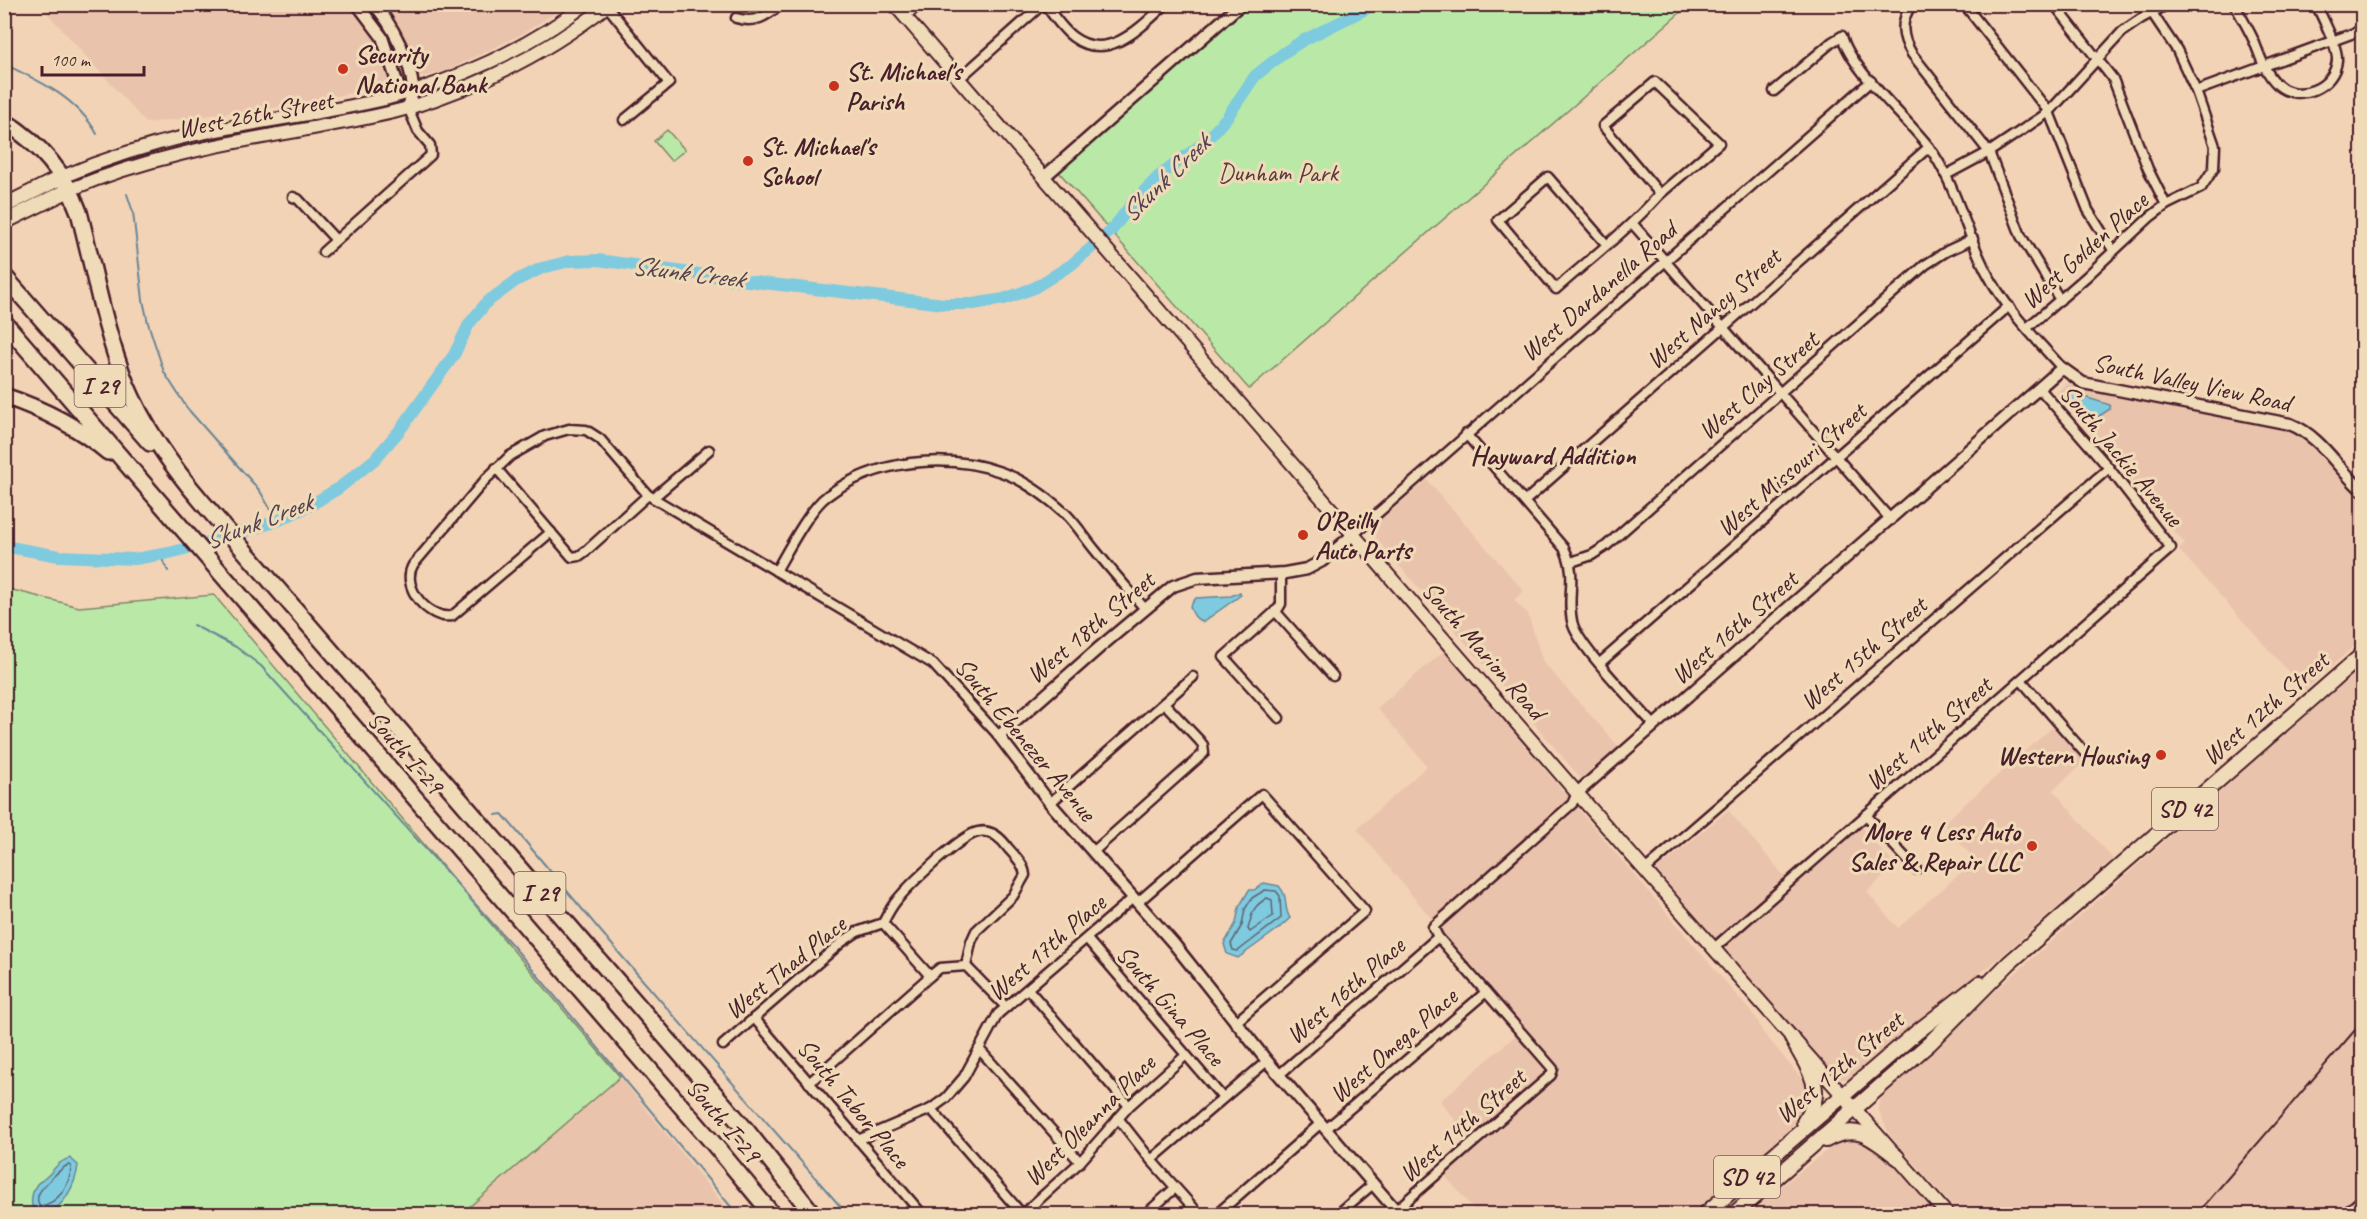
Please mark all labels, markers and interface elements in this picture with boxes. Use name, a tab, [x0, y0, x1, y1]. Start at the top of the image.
place label: Security National Bank	[355, 38, 488, 101]
scale bar	[42, 39, 144, 77]
text: 100 m	[51, 49, 92, 71]
place label: St. Michael's Parish	[846, 55, 964, 118]
marker: Security National Bank	[336, 62, 350, 76]
marker: St. Michael's Parish	[827, 79, 841, 93]
street label: West 26th Street	[175, 83, 338, 146]
water label: Skunk Creek	[1113, 124, 1220, 229]
place label: St. Michael's School	[760, 130, 878, 193]
marker: St. Michael's School	[741, 154, 755, 168]
park label: Dunham Park	[1218, 156, 1339, 189]
street label: West Golden Place	[2014, 184, 2156, 316]
street label: West Dardanella Road	[1513, 212, 1686, 368]
street label: West Nancy Street	[1639, 239, 1789, 376]
water label: Skunk Creek	[630, 248, 750, 296]
street label: West Clay Street	[1691, 322, 1827, 447]
street label: South Valley View Road	[2090, 345, 2297, 420]
road number: I 29	[74, 365, 126, 407]
street label: South Jackie Avenue	[2053, 378, 2192, 534]
street label: West Missouri Street	[1710, 394, 1875, 543]
district label: Hayward Addition	[1470, 438, 1636, 472]
water label: Skunk Creek	[200, 484, 320, 557]
place label: O'Reilly Auto Parts	[1315, 504, 1414, 567]
marker: O'Reilly Auto Parts	[1296, 528, 1310, 542]
street label: West 16th Street	[1664, 562, 1806, 691]
street label: West 18th Street	[1019, 563, 1163, 691]
street label: South Marion Road	[1414, 574, 1555, 729]
street label: West 15th Street	[1793, 588, 1935, 717]
street label: West 12th Street	[2195, 643, 2337, 772]
street label: South Ebenezer Avenue	[948, 651, 1105, 829]
street label: West 14th Street	[1858, 668, 2000, 797]
street label: South I-29	[360, 704, 452, 803]
place label: Western Housing	[1998, 739, 2152, 772]
marker: Western Housing	[2154, 748, 2168, 762]
road number: SD 42	[2152, 788, 2218, 830]
place label: More 4 Less Auto Sales & Repair LLC	[1848, 815, 2023, 878]
marker: More 4 Less Auto Sales & Repair LLC	[2025, 839, 2039, 853]
road number: I 29	[514, 872, 566, 914]
street label: West 17th Place	[980, 886, 1114, 1008]
street label: West Thad Place	[718, 907, 855, 1027]
street label: West 16th Place	[1279, 929, 1413, 1051]
street label: South Gina Place	[1109, 938, 1233, 1074]
street label: West Omega Place	[1322, 980, 1465, 1110]
street label: West 12th Street	[1768, 1003, 1912, 1131]
street label: South Tabor Place	[790, 1032, 918, 1176]
street label: West Oleanna Place	[1016, 1046, 1163, 1193]
street label: West 14th Street	[1392, 1060, 1534, 1189]
street label: South I-29	[679, 1071, 770, 1171]
road number: SD 42	[1714, 1156, 1780, 1198]

